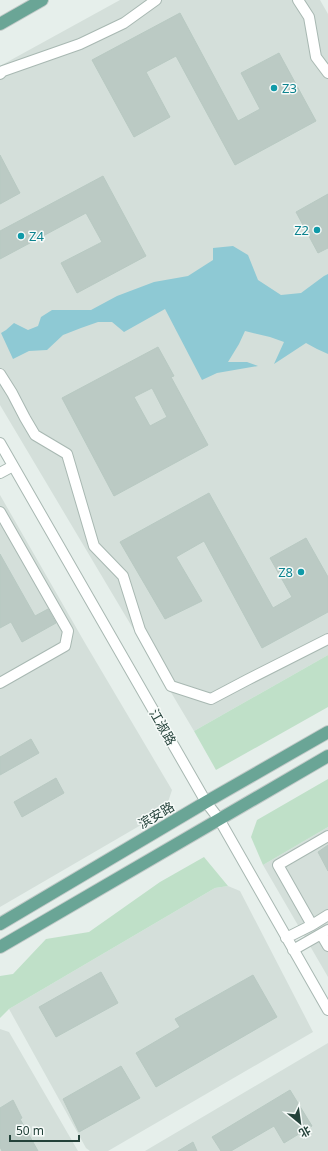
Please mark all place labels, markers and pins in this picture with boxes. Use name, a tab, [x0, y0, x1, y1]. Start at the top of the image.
place label: Z3	[282, 79, 297, 97]
marker: Z3	[269, 83, 279, 93]
place label: Z2	[294, 221, 309, 239]
marker: Z2	[312, 225, 322, 235]
place label: Z4	[29, 227, 44, 245]
marker: Z4	[16, 231, 26, 241]
place label: Z8	[278, 563, 293, 581]
marker: Z8	[296, 567, 306, 577]

